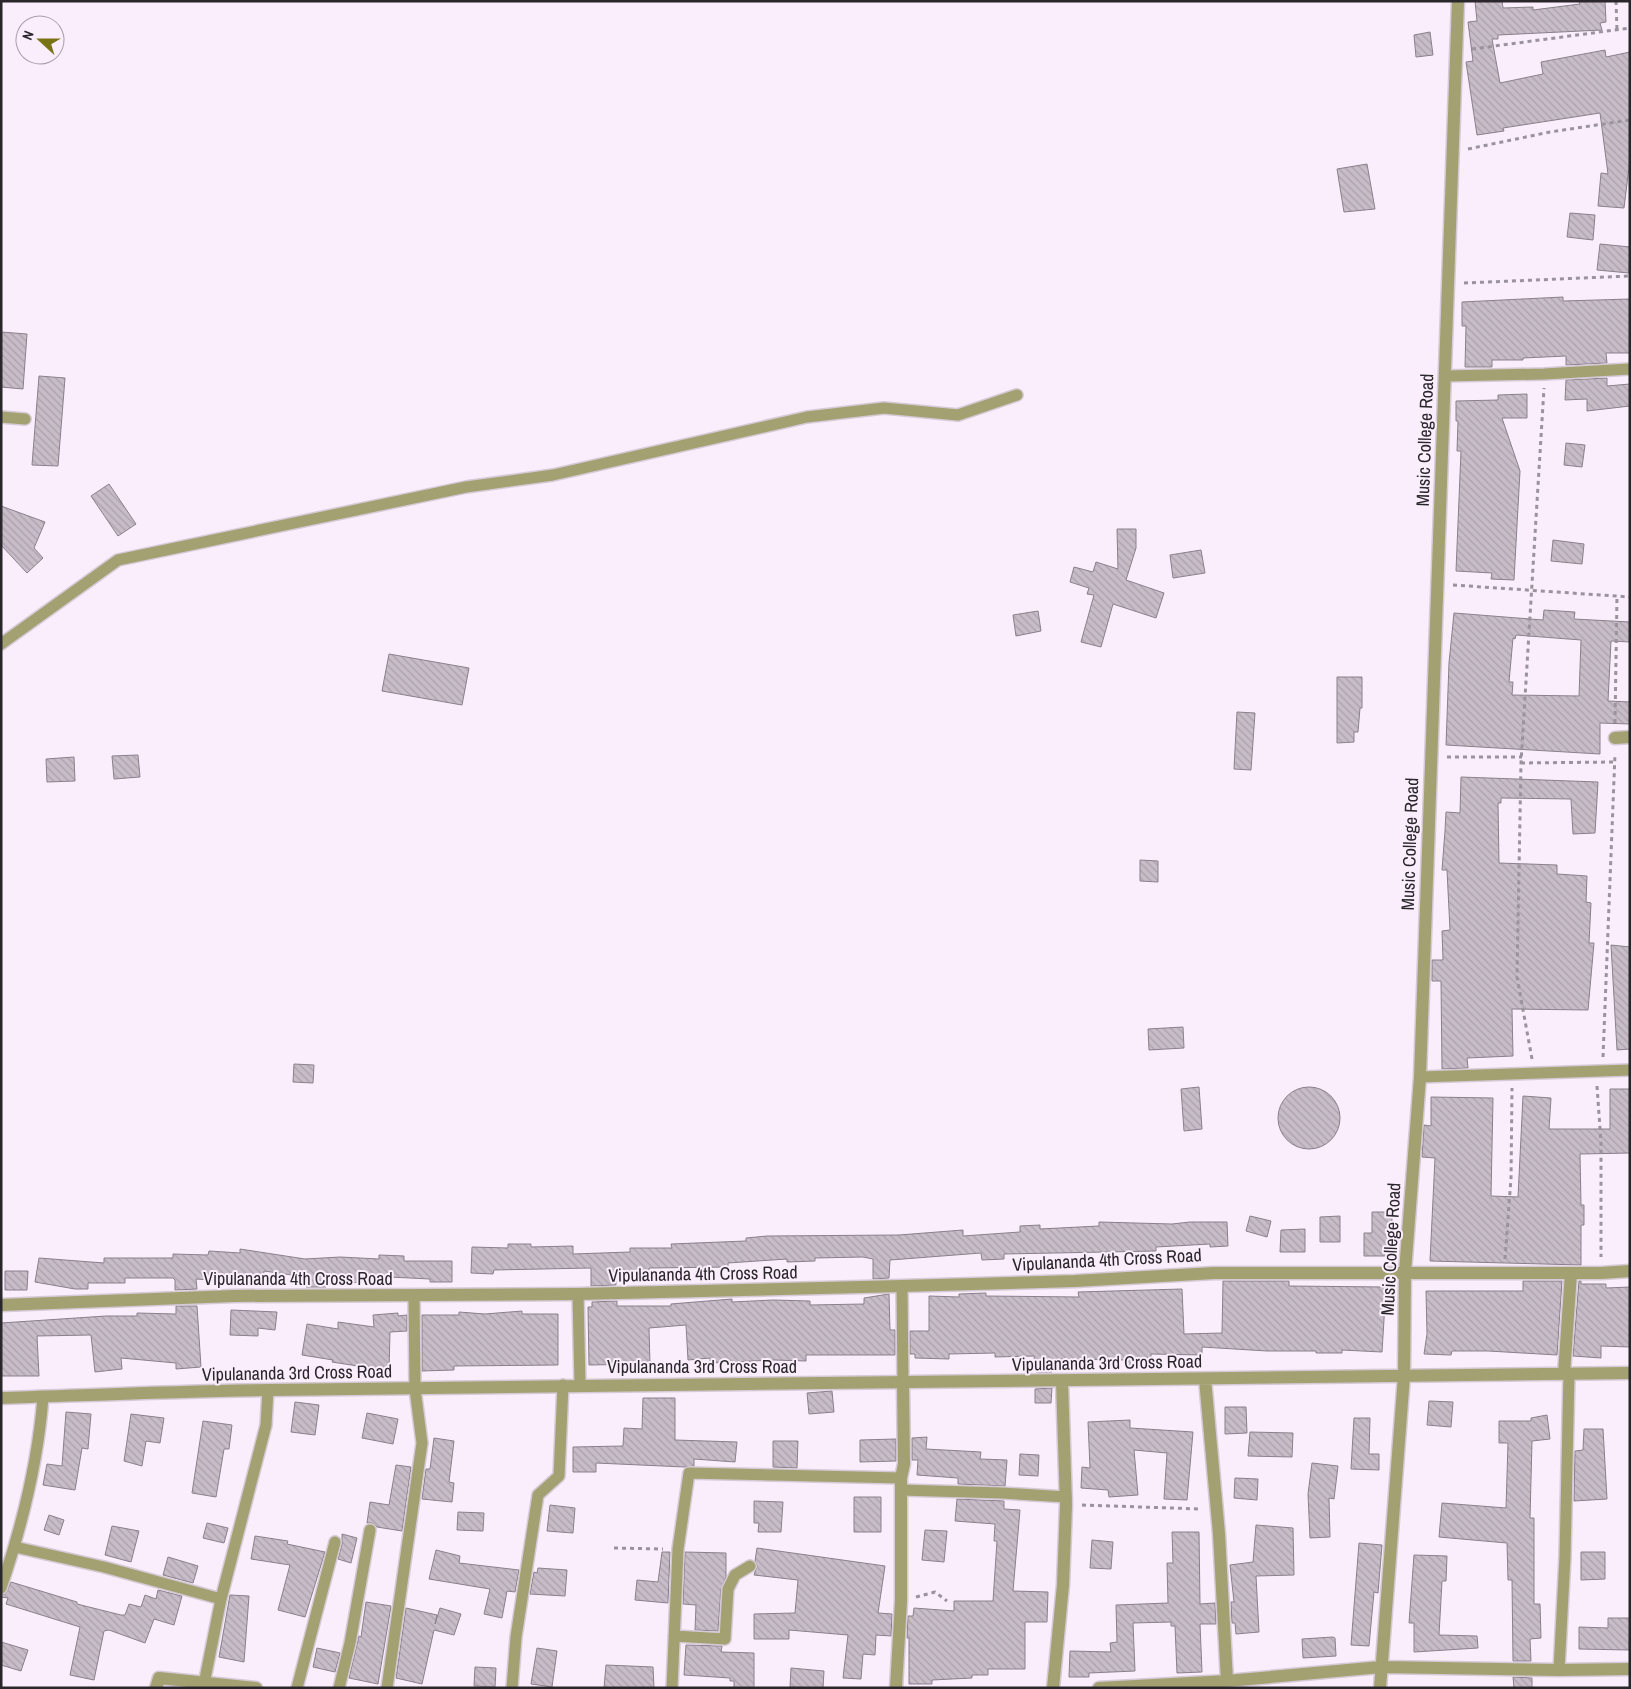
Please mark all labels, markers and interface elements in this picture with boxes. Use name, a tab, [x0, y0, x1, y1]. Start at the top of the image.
north arrow	[15, 15, 65, 65]
text: N	[18, 28, 38, 42]
street label: Music College Road	[1410, 373, 1439, 507]
street label: Music College Road	[1395, 777, 1424, 911]
street label: Music College Road	[1375, 1182, 1406, 1316]
street label: Vipulananda 4th Cross Road	[1012, 1242, 1202, 1277]
street label: Vipulananda 4th Cross Road	[608, 1259, 798, 1288]
street label: Vipulananda 4th Cross Road	[203, 1266, 393, 1291]
street label: Vipulananda 3rd Cross Road	[1012, 1348, 1202, 1377]
street label: Vipulananda 3rd Cross Road	[607, 1354, 797, 1379]
street label: Vipulananda 3rd Cross Road	[202, 1358, 392, 1387]

